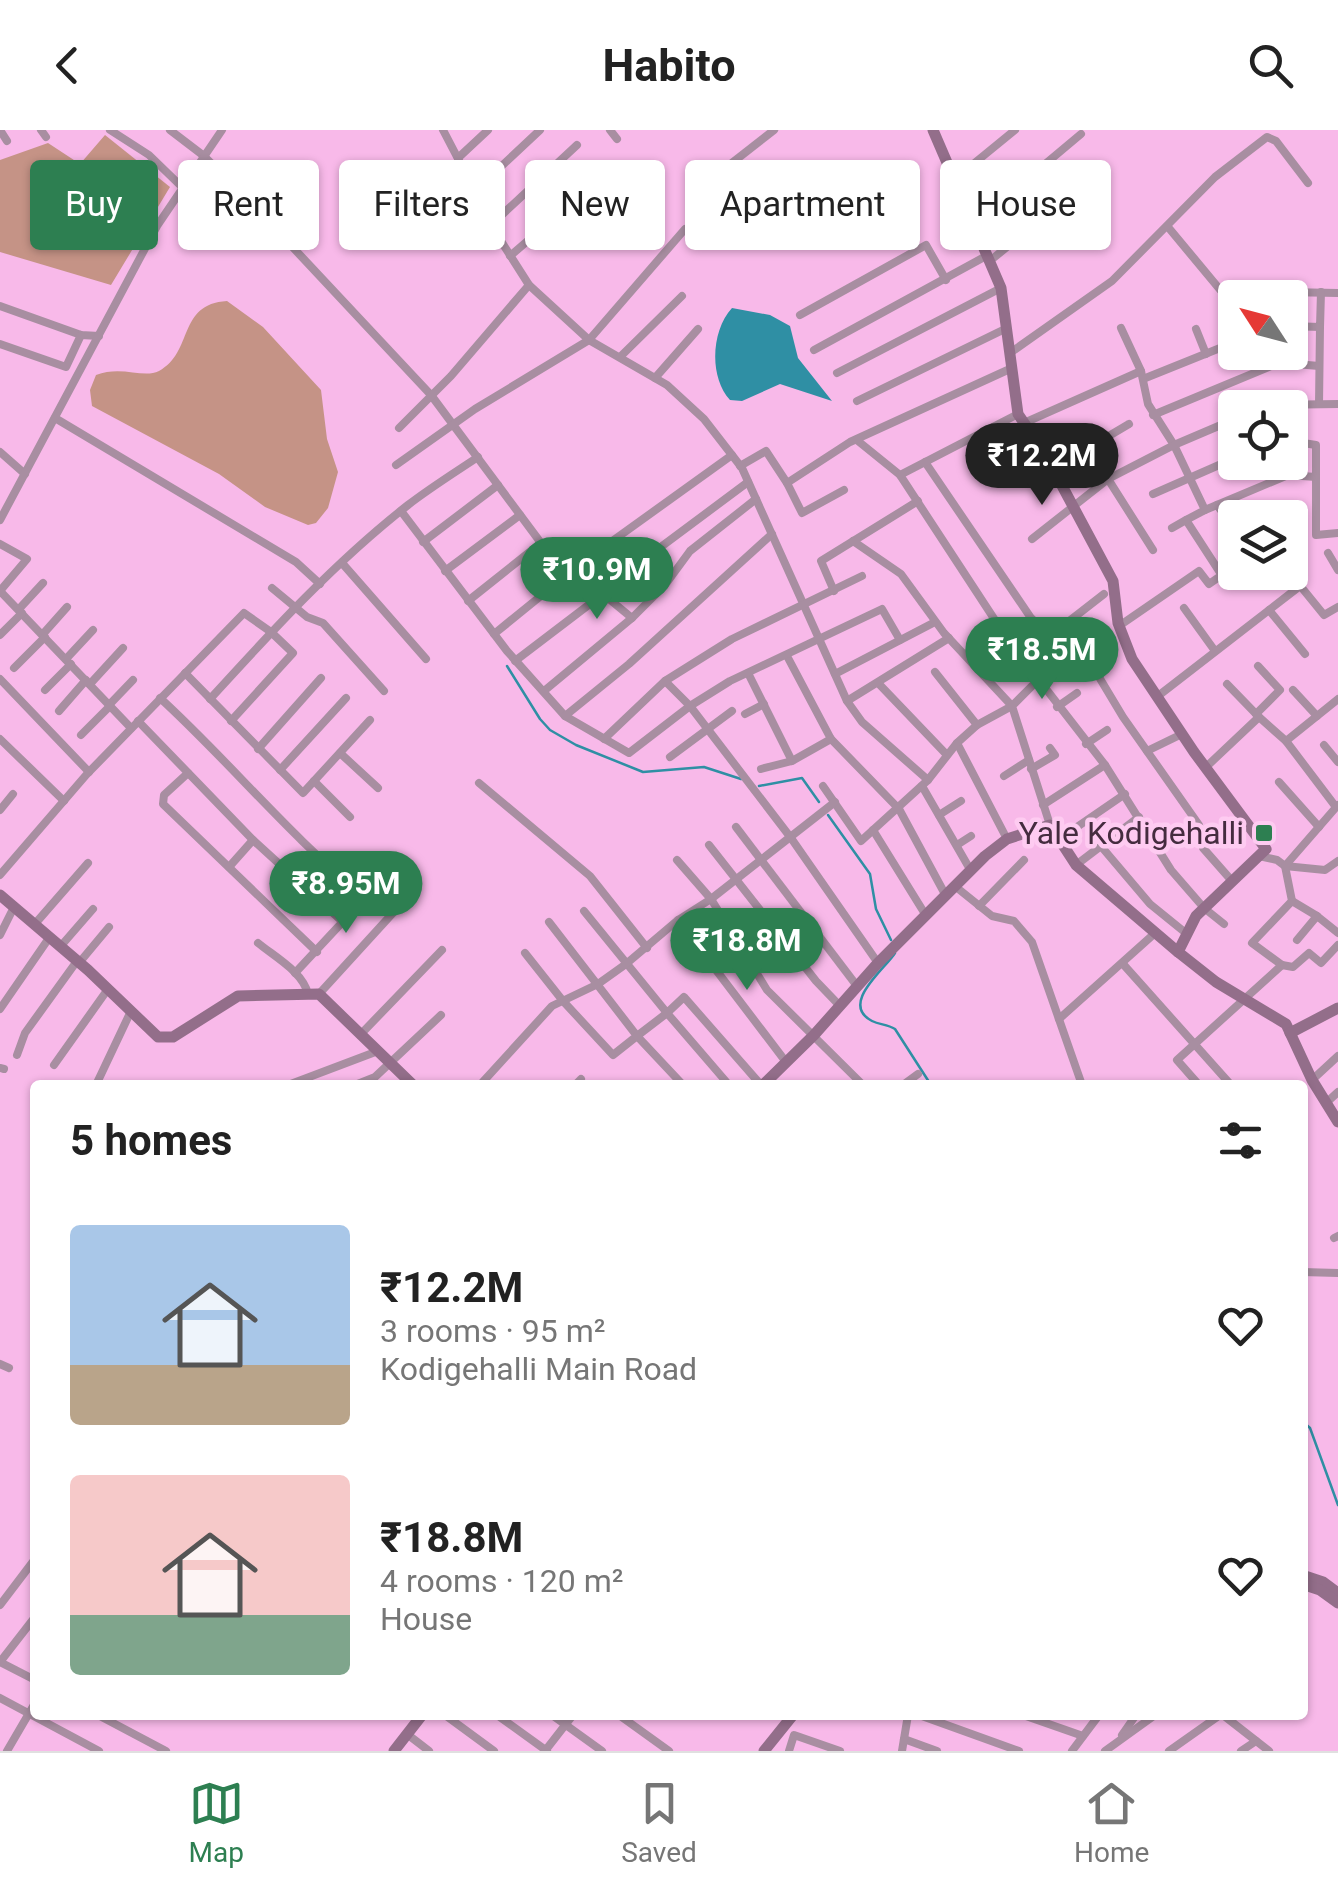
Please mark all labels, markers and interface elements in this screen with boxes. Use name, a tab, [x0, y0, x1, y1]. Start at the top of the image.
icon: back	[40, 38, 95, 93]
icon: search	[1243, 38, 1298, 93]
text: Habito	[602, 39, 736, 92]
chip: Buy	[30, 160, 158, 250]
chip: Rent	[178, 160, 319, 250]
chip: Filters	[339, 160, 505, 250]
chip: New	[525, 160, 665, 250]
chip: Apartment	[685, 160, 920, 250]
chip: House	[940, 160, 1111, 250]
north arrow	[1218, 280, 1308, 370]
map controls	[1218, 280, 1308, 590]
button: locate	[1218, 390, 1308, 480]
pin: ₹12.2M	[961, 423, 1123, 508]
text: ₹12.2M	[987, 436, 1097, 474]
button: layers	[1218, 500, 1308, 590]
pin: ₹10.9M	[516, 537, 678, 622]
text: ₹10.9M	[542, 550, 652, 588]
pin: ₹18.5M	[961, 617, 1123, 702]
text: ₹18.5M	[987, 630, 1097, 668]
place label: Yale Kodigehalli	[1019, 814, 1244, 852]
marker: Yale Kodigehalli	[1253, 822, 1275, 844]
pin: ₹8.95M	[265, 851, 427, 936]
text: ₹8.95M	[291, 864, 401, 902]
pin: ₹18.8M	[666, 908, 828, 993]
text: ₹18.8M	[692, 921, 802, 959]
icon: filters	[1213, 1113, 1268, 1168]
text: 5 homes	[70, 1116, 232, 1165]
text: ₹12.2M	[380, 1263, 523, 1312]
icon: home	[150, 1265, 270, 1385]
icon: heart	[1213, 1298, 1268, 1353]
text: 3 rooms · 95 m²	[380, 1312, 605, 1350]
text: Kodigehalli Main Road	[380, 1350, 697, 1388]
text: ₹18.8M	[380, 1513, 523, 1562]
icon: home	[150, 1515, 270, 1635]
icon: heart	[1213, 1548, 1268, 1603]
text: 4 rooms · 120 m²	[380, 1562, 623, 1600]
text: House	[380, 1600, 472, 1638]
tab: Map	[189, 1776, 244, 1869]
tab: Saved	[621, 1776, 697, 1869]
tab: Home	[1074, 1776, 1149, 1869]

